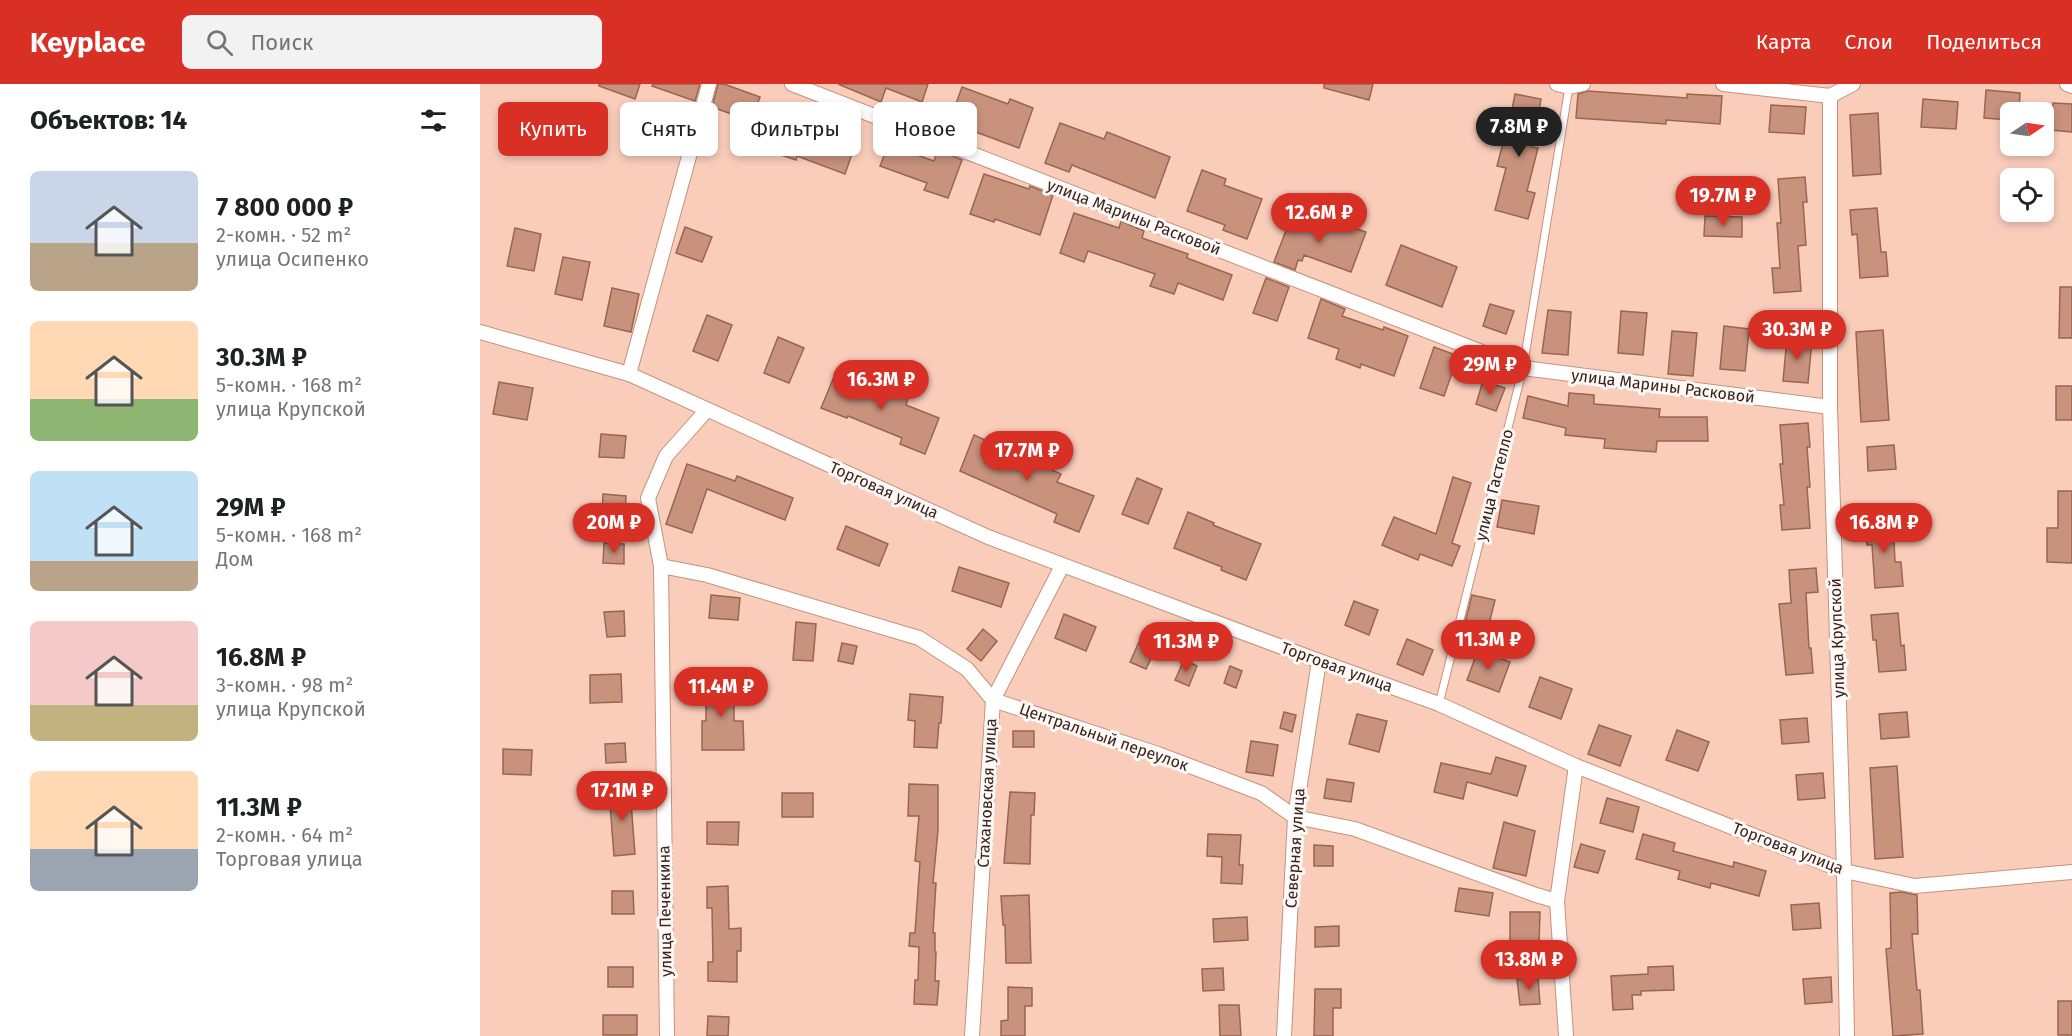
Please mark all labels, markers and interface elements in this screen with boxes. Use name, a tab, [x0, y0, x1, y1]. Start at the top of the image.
search box	[182, 15, 602, 69]
text: Keyplace	[30, 26, 146, 59]
icon: search	[203, 26, 236, 59]
text: Поиск	[251, 29, 313, 56]
text: Карта	[1756, 29, 1812, 55]
text: Слои	[1845, 29, 1893, 55]
text: Поделиться	[1926, 29, 2042, 55]
chip: Купить	[498, 102, 608, 156]
chip: Снять	[620, 102, 718, 156]
chip: Фильтры	[730, 102, 861, 156]
chip: Новое	[873, 102, 977, 156]
north arrow	[2000, 102, 2054, 156]
map controls	[2000, 102, 2054, 222]
icon: filters	[417, 104, 450, 137]
text: Объектов: 14	[30, 105, 187, 136]
pin: 7.8M ₽	[1470, 107, 1568, 158]
text: 7.8M ₽	[1490, 114, 1548, 138]
button: locate	[2000, 168, 2054, 222]
street label: улица Марины Расковой	[1044, 175, 1224, 259]
pin: 19.7M ₽	[1668, 176, 1778, 227]
text: 19.7M ₽	[1690, 183, 1757, 207]
text: 7 800 000 ₽	[216, 192, 353, 223]
pin: 12.6M ₽	[1264, 193, 1374, 244]
icon: home	[78, 195, 150, 267]
text: 12.6M ₽	[1285, 200, 1353, 224]
text: 2-комн. · 52 m²	[216, 223, 351, 247]
text: улица Осипенко	[216, 247, 369, 271]
pin: 30.3M ₽	[1742, 310, 1852, 361]
text: 30.3M ₽	[1762, 317, 1832, 341]
text: 30.3M ₽	[216, 342, 307, 373]
icon: home	[78, 345, 150, 417]
pin: 29M ₽	[1448, 345, 1532, 396]
text: 29M ₽	[1463, 352, 1517, 376]
pin: 16.3M ₽	[826, 360, 936, 411]
street label: улица Марины Расковой	[1570, 365, 1756, 407]
text: 16.3M ₽	[847, 367, 915, 391]
text: 5-комн. · 168 m²	[216, 373, 362, 397]
text: улица Крупской	[216, 397, 366, 421]
street label: улица Гастелло	[1471, 427, 1517, 543]
pin: 17.7M ₽	[972, 431, 1082, 482]
text: 17.7M ₽	[994, 438, 1060, 462]
street label: Торговая улица	[827, 457, 941, 523]
text: 29M ₽	[216, 492, 286, 523]
icon: home	[78, 495, 150, 567]
pin: 20M ₽	[572, 503, 656, 554]
pin: 16.8M ₽	[1829, 503, 1939, 554]
text: 20M ₽	[587, 510, 641, 534]
text: 16.8M ₽	[1849, 510, 1919, 534]
text: 5-комн. · 168 m²	[216, 523, 362, 547]
text: Дом	[216, 547, 253, 571]
street label: улица Крупской	[1825, 578, 1849, 698]
pin: 11.3M ₽	[1433, 620, 1543, 671]
pin: 11.3M ₽	[1131, 622, 1241, 673]
text: 11.3M ₽	[1455, 627, 1521, 651]
text: 11.3M ₽	[1153, 629, 1219, 653]
street label: Торговая улица	[1279, 638, 1395, 696]
text: 16.8M ₽	[216, 642, 306, 673]
icon: home	[78, 645, 150, 717]
pin: 11.4M ₽	[666, 667, 776, 718]
text: 3-комн. · 98 m²	[216, 673, 353, 697]
text: 11.4M ₽	[688, 674, 754, 698]
text: улица Крупской	[216, 697, 366, 721]
street label: Центральный переулок	[1017, 699, 1192, 775]
street label: Стахановская улица	[974, 718, 1000, 868]
pin: 17.1M ₽	[567, 771, 677, 822]
text: 17.1M ₽	[590, 778, 654, 802]
street label: Северная улица	[1281, 787, 1309, 909]
text: 11.3M ₽	[216, 792, 302, 823]
icon: home	[78, 795, 150, 867]
street label: Торговая улица	[1730, 818, 1846, 878]
text: 2-комн. · 64 m²	[216, 823, 353, 847]
street label: улица Печенкина	[654, 845, 676, 977]
text: Торговая улица	[216, 847, 363, 871]
pin: 13.8M ₽	[1474, 940, 1584, 991]
text: 13.8M ₽	[1495, 947, 1563, 971]

